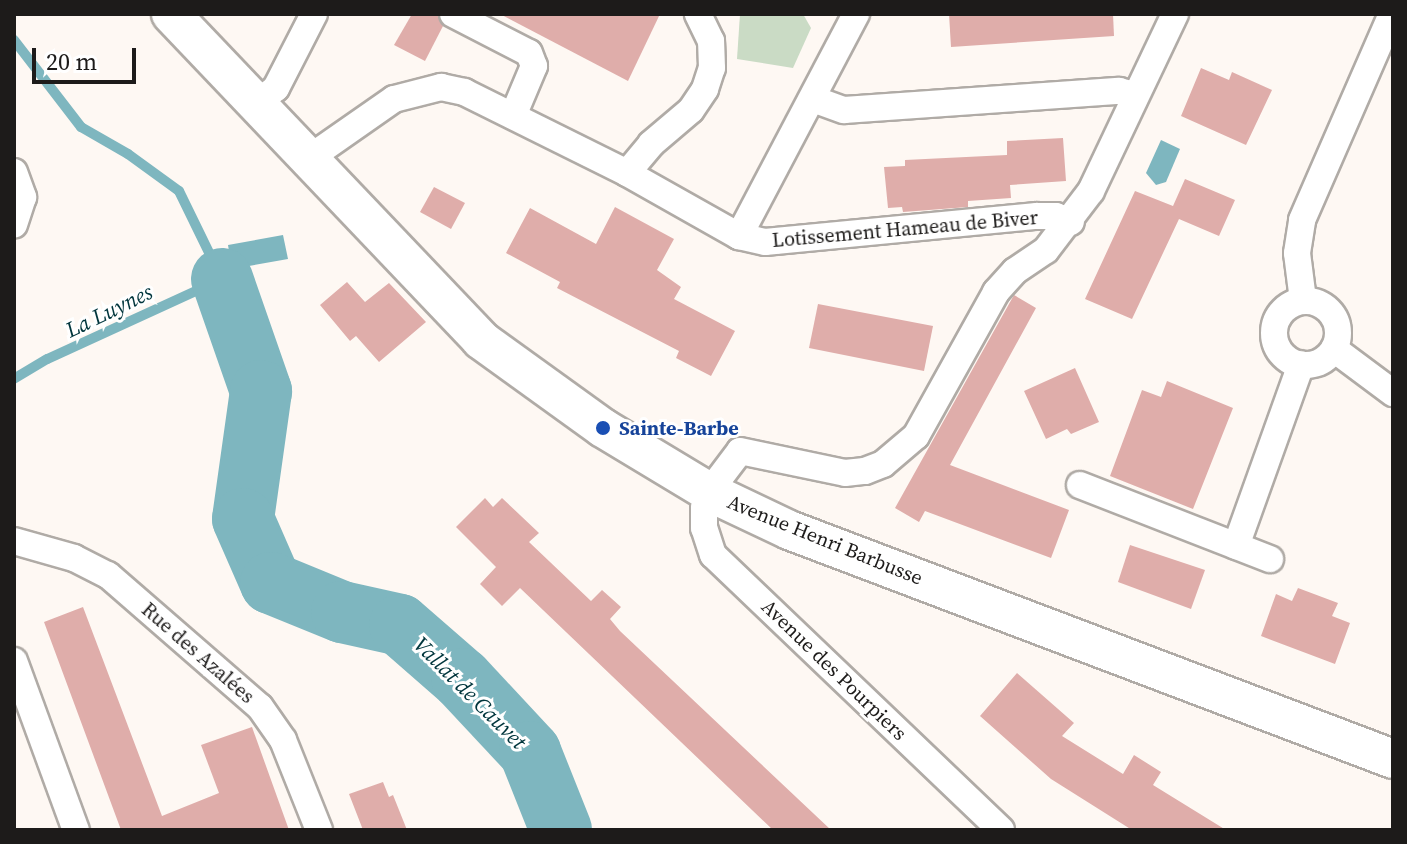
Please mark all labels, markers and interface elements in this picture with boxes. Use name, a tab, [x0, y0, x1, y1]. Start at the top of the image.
scale bar	[36, 32, 140, 82]
text: 20 m	[46, 45, 97, 78]
street label: Lotissement Hameau de Biver	[771, 205, 1039, 253]
water label: La Luynes	[61, 279, 157, 343]
place label: Sainte-Barbe	[619, 416, 739, 440]
marker: Sainte-Barbe	[594, 419, 612, 437]
street label: Avenue Henri Barbusse	[724, 490, 926, 590]
street label: Avenue des Pourpiers	[757, 595, 911, 745]
street label: Rue des Azalées	[137, 597, 259, 709]
water label: Vallat de Cauvet	[408, 631, 532, 755]

